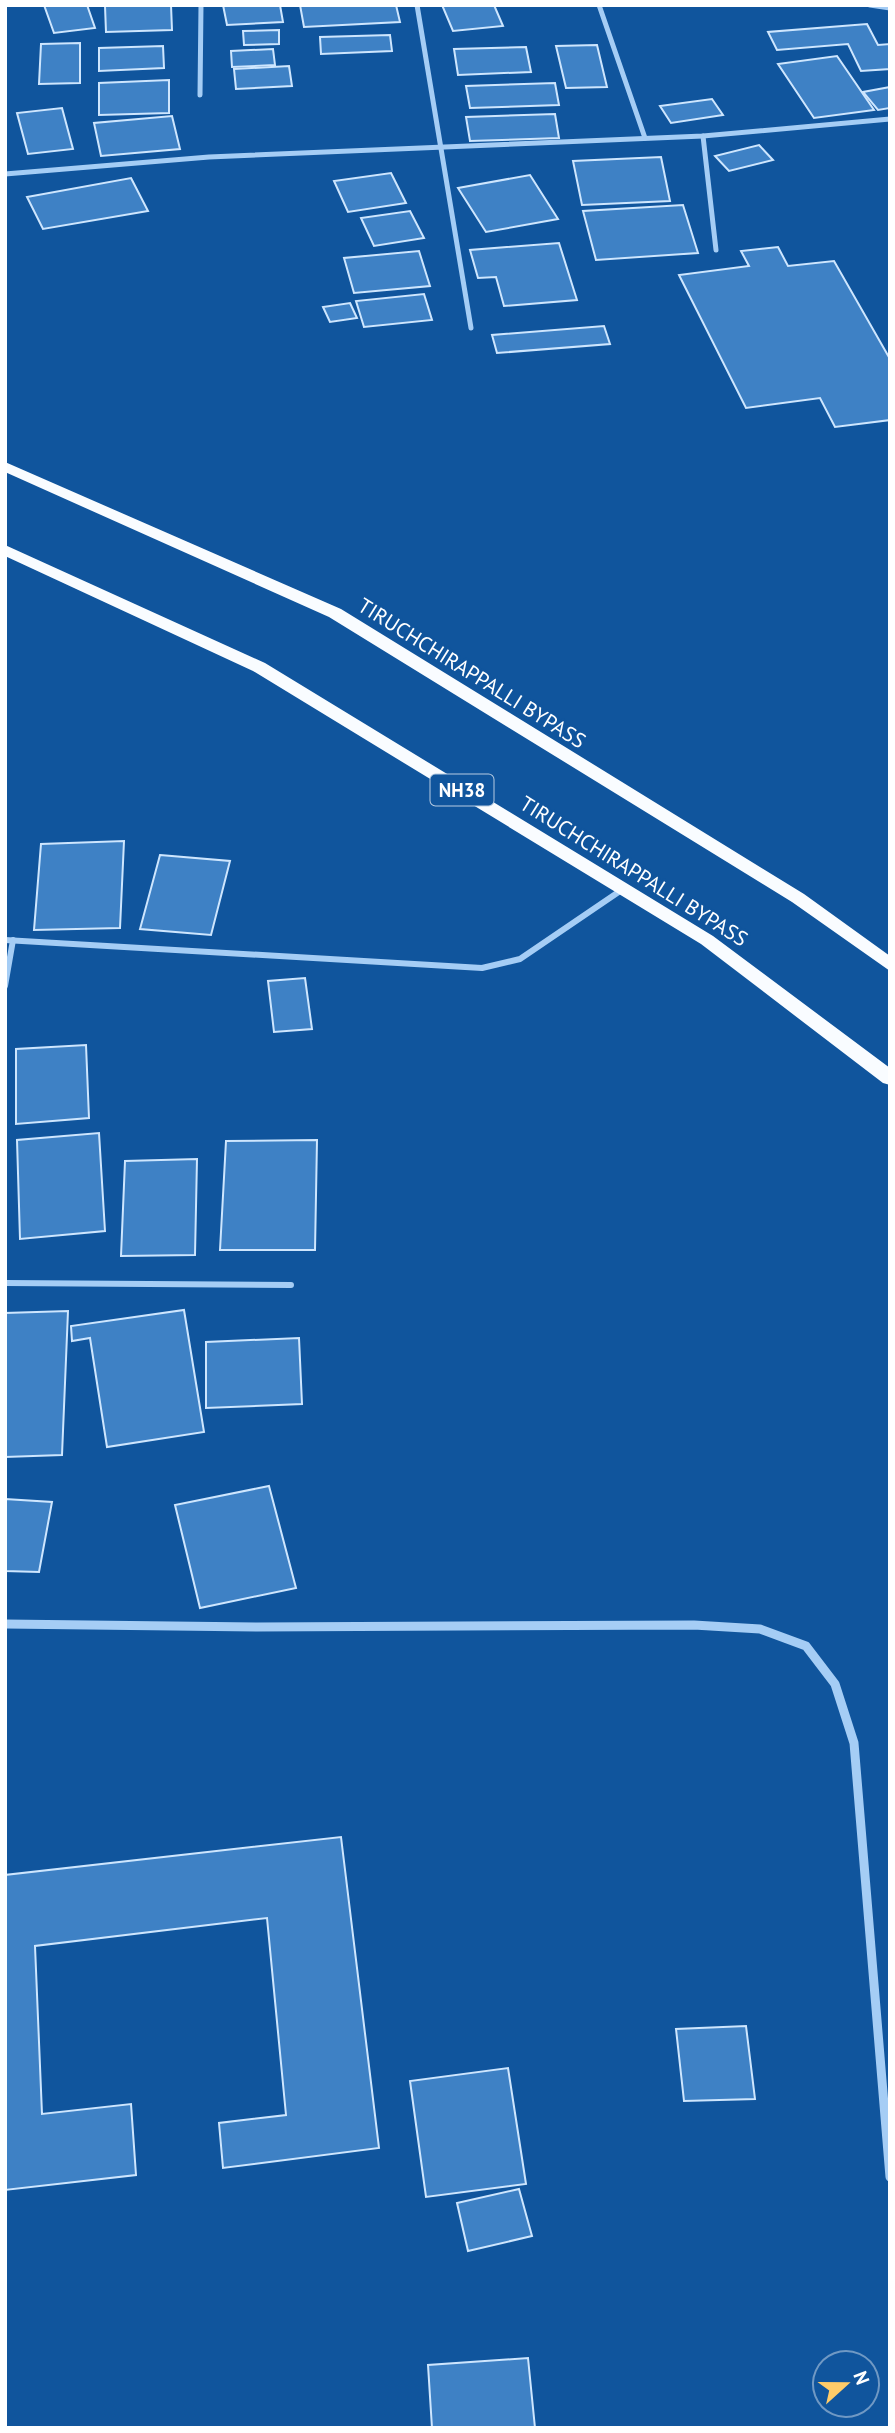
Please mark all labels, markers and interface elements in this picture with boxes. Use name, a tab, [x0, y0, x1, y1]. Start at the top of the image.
street label: TIRUCHCHIRAPPALLI BYPASS	[353, 592, 591, 754]
road number: NH38	[430, 775, 494, 806]
street label: TIRUCHCHIRAPPALLI BYPASS	[515, 790, 753, 952]
north arrow	[811, 2349, 881, 2419]
text: N	[848, 2368, 875, 2388]

